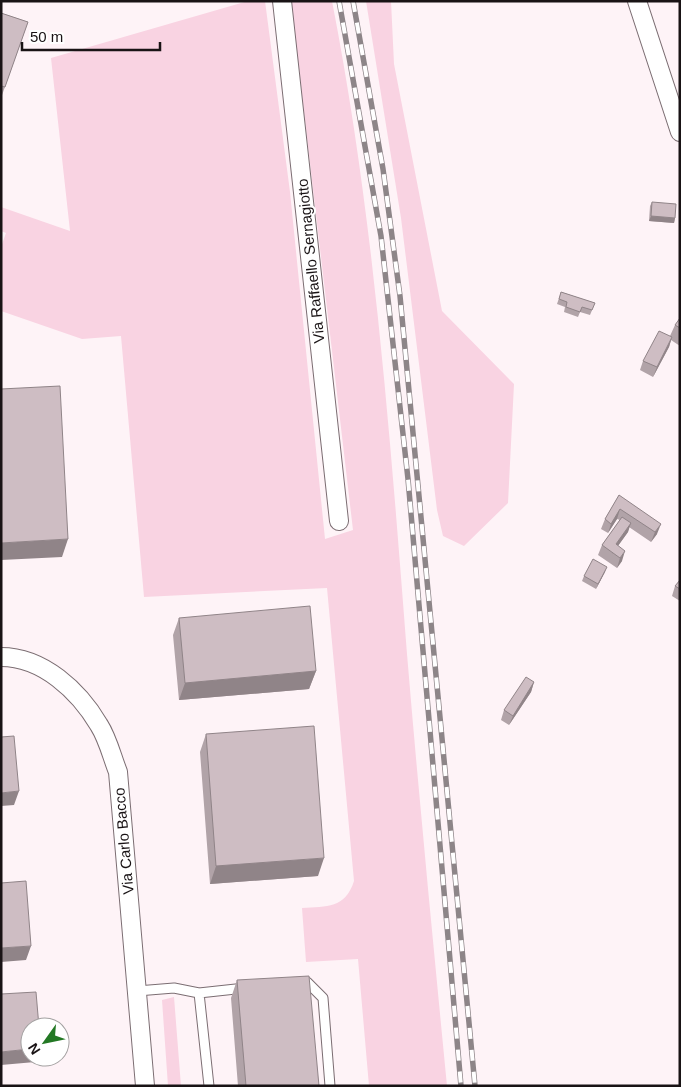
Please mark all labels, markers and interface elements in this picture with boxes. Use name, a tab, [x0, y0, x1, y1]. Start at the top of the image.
scale bar	[22, 20, 160, 52]
text: 50 m	[30, 28, 63, 45]
street label: Via Raffaello Sernagiotto	[293, 178, 328, 344]
street label: Via Carlo Bacco	[110, 787, 137, 895]
north arrow	[20, 1017, 70, 1067]
text: N	[25, 1040, 44, 1058]

